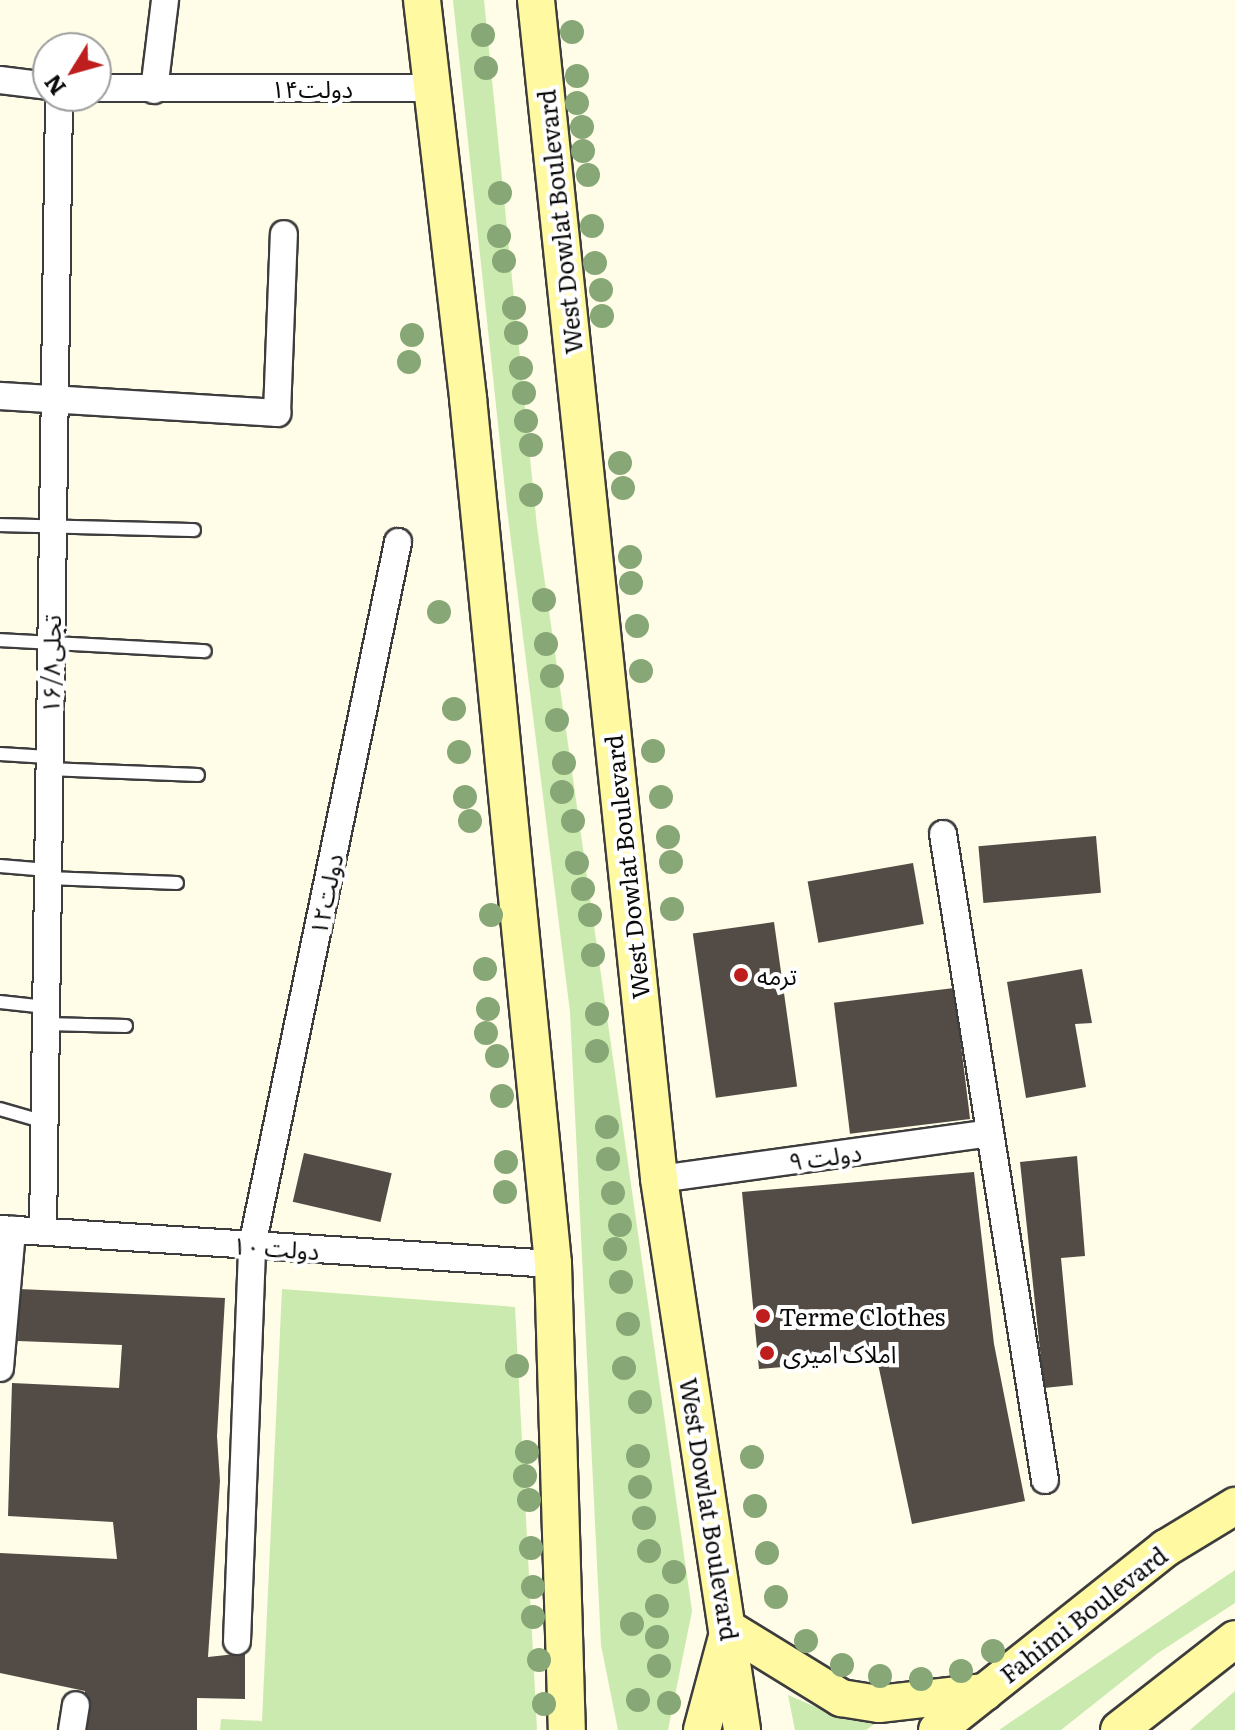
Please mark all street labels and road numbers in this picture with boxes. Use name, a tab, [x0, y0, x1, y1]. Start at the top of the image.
street label: ۱۴دولت	[271, 74, 353, 102]
street label: West Dowlat Boulevard	[531, 88, 587, 356]
street label: تجلی۱۶/۸	[35, 614, 65, 714]
street label: West Dowlat Boulevard	[598, 733, 654, 1001]
street label: ۱۲دولت	[302, 851, 348, 937]
street label: ۹ دولت	[787, 1137, 863, 1175]
street label: ۱۰ دولت	[232, 1230, 320, 1264]
street label: West Dowlat Boulevard	[675, 1376, 745, 1642]
street label: Fahimi Boulevard	[994, 1540, 1172, 1688]

